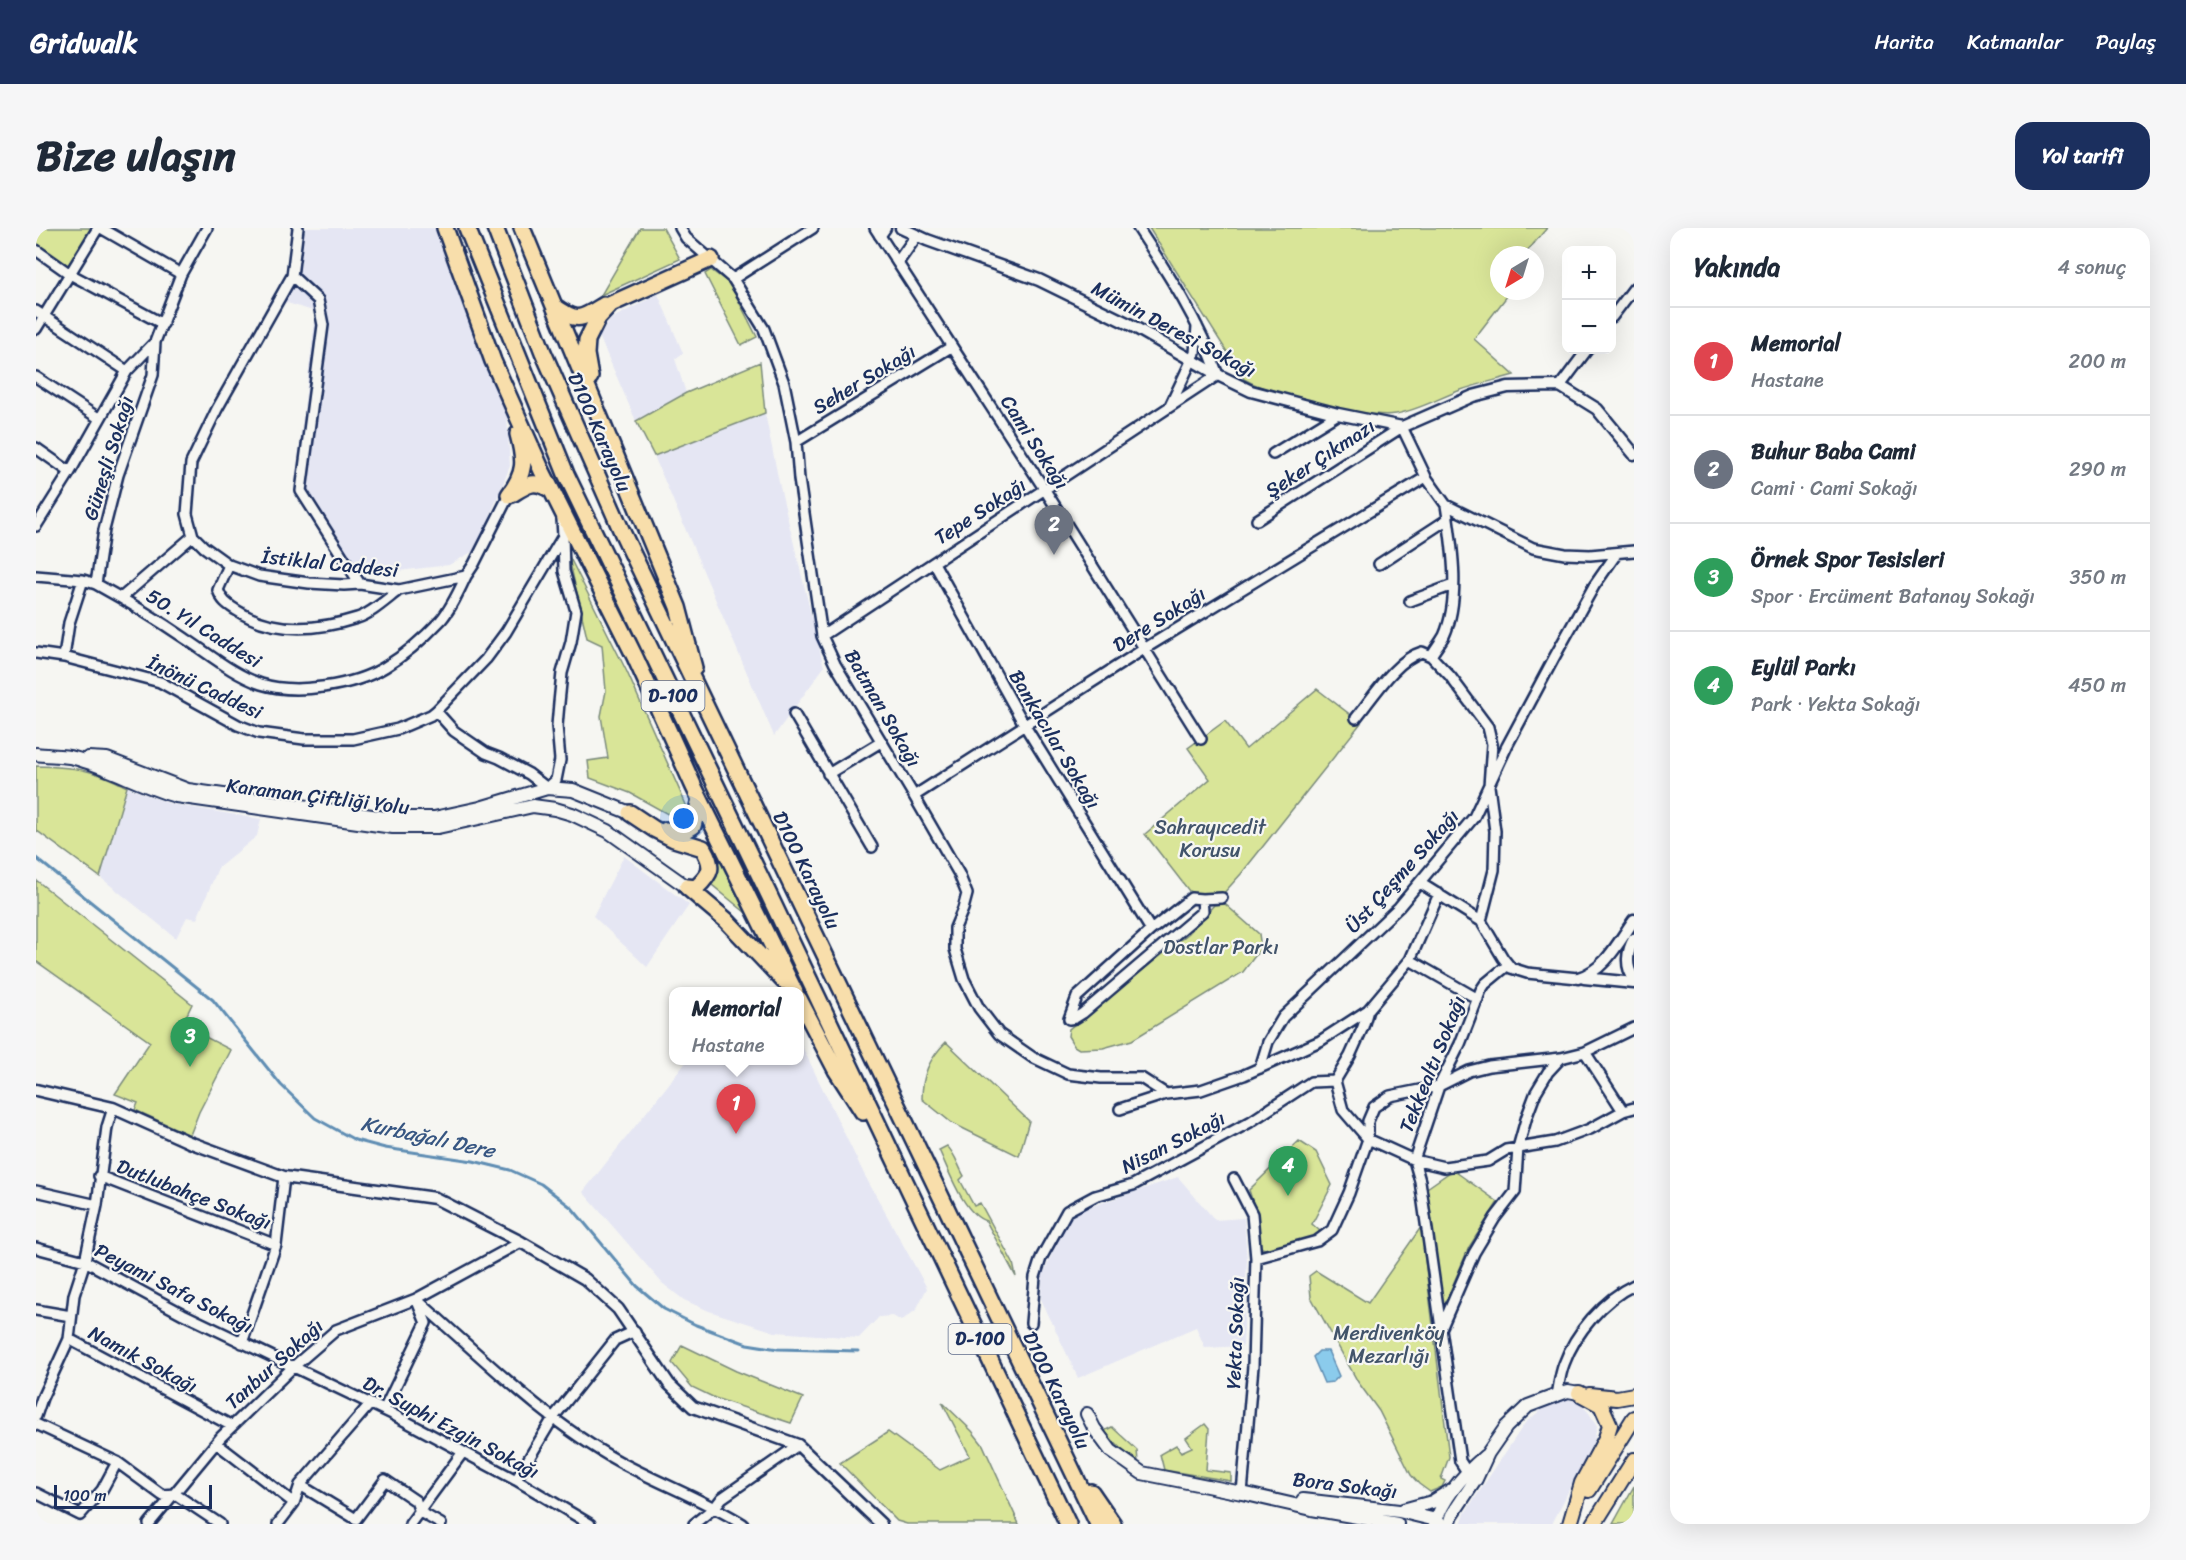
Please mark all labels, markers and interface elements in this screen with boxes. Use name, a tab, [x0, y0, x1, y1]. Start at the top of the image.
text: Gridwalk	[30, 18, 138, 67]
text: Harita	[1874, 23, 1934, 61]
text: Katmanlar	[1967, 23, 2063, 61]
text: Paylaş	[2096, 23, 2156, 61]
text: Bize ulaşın	[36, 119, 236, 193]
button: Yol tarifi	[2015, 122, 2150, 190]
text: Yakında	[1694, 244, 1780, 290]
north arrow	[1490, 246, 1544, 300]
map controls	[1562, 246, 1616, 354]
button: +	[1562, 246, 1616, 300]
text: 4 sonuç	[2057, 250, 2126, 285]
street label: Mümin Deresi Sokağı	[1085, 271, 1263, 388]
button: −	[1562, 300, 1616, 354]
text: Memorial	[1751, 324, 1841, 363]
street label: Seher Sokağı	[806, 335, 923, 424]
text: 1	[1709, 344, 1718, 379]
text: 200 m	[2069, 344, 2126, 379]
text: Hastane	[1751, 363, 1824, 398]
street label: D100 Karayolu	[557, 367, 642, 498]
street label: Cami Sokağı	[991, 388, 1078, 497]
street label: Güneşli Sokağı	[73, 392, 144, 525]
street label: Şeker Çıkmazı	[1258, 409, 1383, 507]
text: Buhur Baba Cami	[1751, 432, 1916, 471]
text: 2	[1708, 452, 1719, 487]
text: 290 m	[2069, 452, 2126, 487]
street label: Tepe Sokağı	[927, 468, 1034, 555]
text: Cami · Cami Sokağı	[1751, 471, 1918, 506]
pin: 2	[1034, 506, 1074, 555]
street label: İstiklal Caddesi	[259, 539, 401, 588]
text: Örnek Spor Tesisleri	[1751, 540, 1944, 579]
text: 3	[1708, 560, 1719, 595]
text: 350 m	[2070, 560, 2126, 595]
street label: Dere Sokağı	[1106, 577, 1213, 662]
street label: 50. Yıl Caddesi	[139, 579, 269, 678]
text: Spor · Ercüment Batanay Sokağı	[1751, 579, 2035, 614]
street label: Batman Sokağı	[835, 643, 931, 774]
street label: İnönü Caddesi	[140, 645, 269, 730]
text: Eylül Parkı	[1751, 648, 1856, 687]
street label: Bankacılar Sokağı	[999, 663, 1110, 816]
text: 4	[1707, 668, 1720, 703]
text: 450 m	[2068, 668, 2126, 703]
road number: D-100	[642, 681, 704, 711]
text: Park · Yekta Sokağı	[1751, 687, 1920, 722]
street label: Karaman Çiftliği Yolu	[224, 768, 412, 825]
street label: Üst Çeşme Sokağı	[1337, 801, 1468, 942]
your location	[669, 804, 698, 833]
street label: D100 Karayolu	[763, 805, 850, 936]
park label: Sahrayıcedit Korusu	[1154, 810, 1267, 868]
park label: Dostlar Parkı	[1163, 930, 1279, 965]
popup	[669, 987, 804, 1065]
text: Memorial	[692, 989, 781, 1028]
street label: Tekkealtı Sokağı	[1389, 990, 1476, 1138]
pin: 3	[170, 1018, 210, 1067]
text: Hastane	[692, 1028, 764, 1063]
pin: 1	[716, 1084, 756, 1134]
street label: Nisan Sokağı	[1115, 1101, 1232, 1184]
water label: Kurbağalı Dere	[358, 1104, 500, 1170]
pin: 4	[1268, 1146, 1308, 1196]
street label: Dutlubahçe Sokağı	[111, 1149, 276, 1240]
street label: Peyami Safa Sokağı	[88, 1233, 259, 1344]
street label: Yekta Sokağı	[1216, 1276, 1255, 1390]
street label: Tanbur Sokağı	[217, 1310, 332, 1419]
street label: Namık Sokağı	[82, 1316, 204, 1403]
park label: Merdivenköy Mezarlığı	[1333, 1316, 1446, 1374]
road number: D-100	[948, 1324, 1012, 1354]
street label: D100 Karayolu	[1013, 1325, 1100, 1456]
street label: Dr. Suphi Ezgin Sokağı	[356, 1366, 546, 1489]
street label: Bora Sokağı	[1291, 1462, 1399, 1509]
text: 100 m	[63, 1481, 107, 1510]
scale bar	[54, 1482, 212, 1510]

